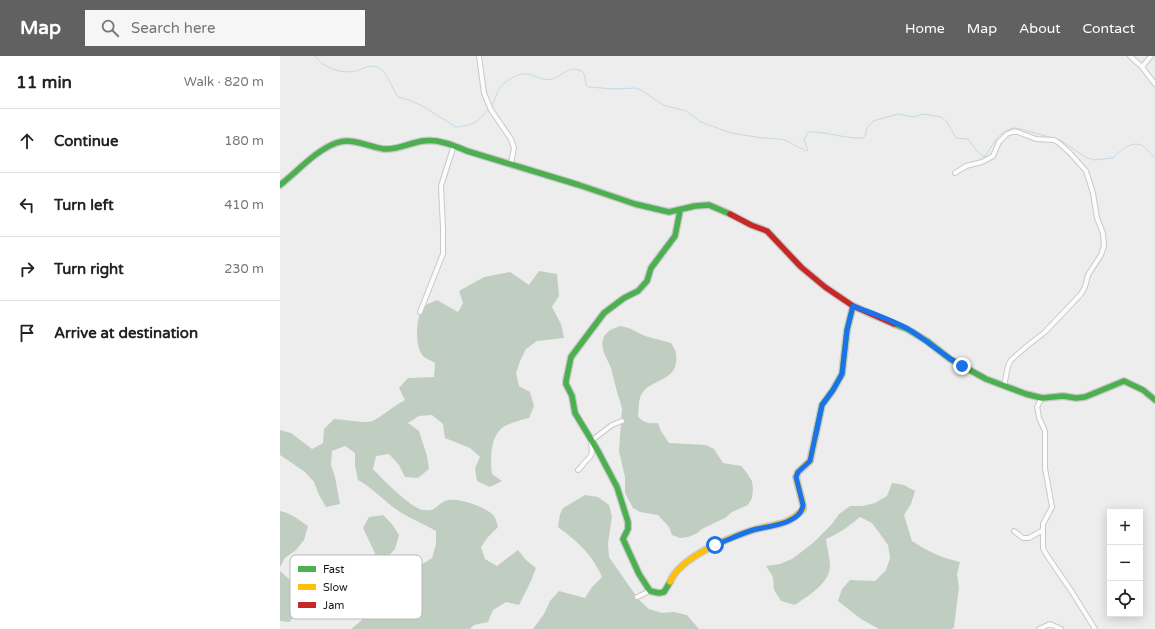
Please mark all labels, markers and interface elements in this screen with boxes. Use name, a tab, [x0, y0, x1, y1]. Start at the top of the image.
search box	[85, 10, 365, 46]
text: Map	[20, 17, 61, 39]
icon: search	[99, 17, 121, 39]
text: Search here	[131, 19, 215, 37]
text: Home	[905, 20, 945, 37]
text: Map	[967, 20, 997, 37]
text: About	[1019, 20, 1061, 37]
text: Contact	[1083, 20, 1135, 37]
text: 11 min	[16, 72, 72, 93]
text: Walk · 820 m	[184, 74, 264, 90]
icon: ahead	[16, 130, 38, 152]
text: Continue	[54, 132, 118, 150]
text: 180 m	[224, 133, 264, 149]
icon: left	[16, 194, 38, 216]
text: Turn left	[54, 196, 114, 214]
text: 410 m	[224, 197, 264, 213]
icon: right	[16, 258, 38, 280]
text: Turn right	[54, 260, 124, 278]
text: 230 m	[224, 261, 264, 277]
icon: arrive	[16, 322, 38, 344]
text: Arrive at destination	[54, 324, 198, 342]
route end	[953, 357, 971, 375]
map controls	[1107, 509, 1143, 617]
button: +	[1107, 509, 1143, 545]
route start	[706, 536, 724, 554]
button: −	[1107, 545, 1143, 581]
legend	[290, 555, 422, 619]
text: Fast	[323, 563, 344, 576]
text: Slow	[323, 581, 348, 594]
button: locate	[1107, 581, 1143, 617]
text: Jam	[323, 599, 344, 612]

